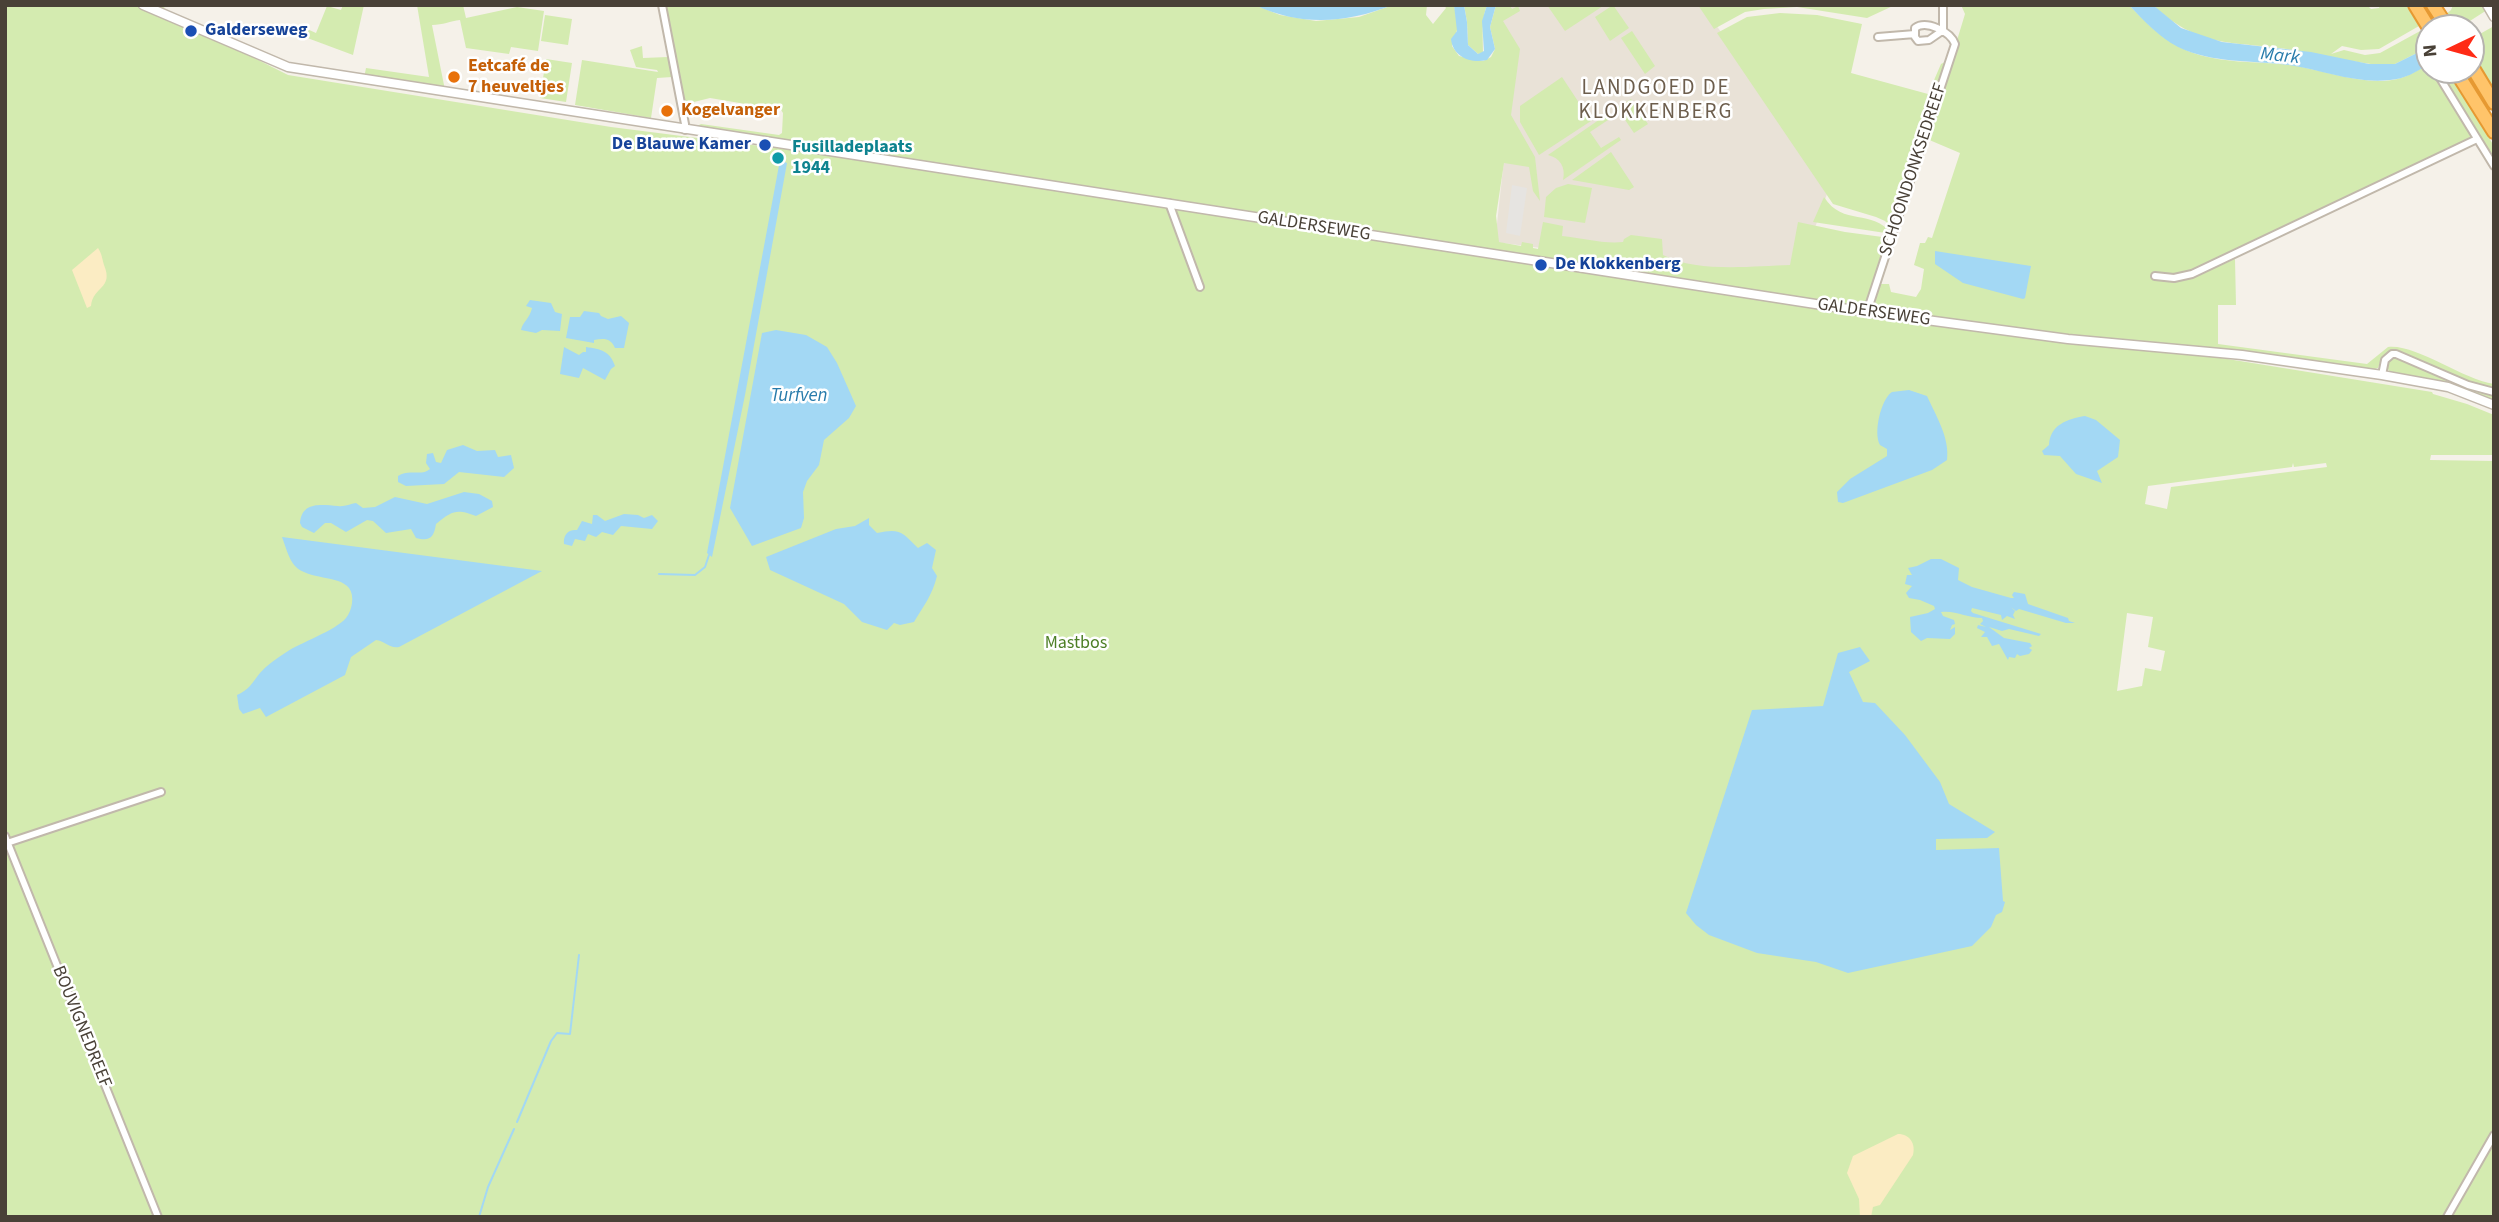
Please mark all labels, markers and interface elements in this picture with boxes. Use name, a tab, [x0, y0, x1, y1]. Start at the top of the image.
north arrow	[2415, 14, 2485, 84]
place label: Galderseweg	[205, 20, 308, 42]
marker: Galderseweg	[183, 23, 199, 39]
text: N	[2417, 43, 2445, 58]
water label: Mark	[2259, 44, 2301, 70]
place label: Eetcafé de 7 heuveltjes	[468, 56, 564, 98]
marker: Eetcafé de 7 heuveltjes	[446, 69, 462, 85]
district label: LANDGOED DE KLOKKENBERG	[1580, 76, 1732, 126]
street label: SCHOONDONKSEDREEF	[1876, 81, 1952, 259]
place label: Kogelvanger	[681, 100, 780, 122]
marker: Kogelvanger	[659, 103, 675, 119]
place label: De Blauwe Kamer	[612, 134, 751, 156]
marker: De Blauwe Kamer	[757, 137, 773, 153]
place label: Fusilladeplaats 1944	[792, 137, 912, 180]
marker: Fusilladeplaats 1944	[770, 150, 786, 166]
street label: GALDERSEWEG	[1256, 207, 1372, 247]
place label: De Klokkenberg	[1555, 254, 1681, 276]
marker: De Klokkenberg	[1533, 257, 1549, 273]
street label: GALDERSEWEG	[1816, 294, 1932, 332]
water label: Turfven	[770, 386, 828, 408]
park label: Mastbos	[1045, 633, 1107, 655]
street label: BOUVIGNEDREEF	[47, 963, 115, 1091]

